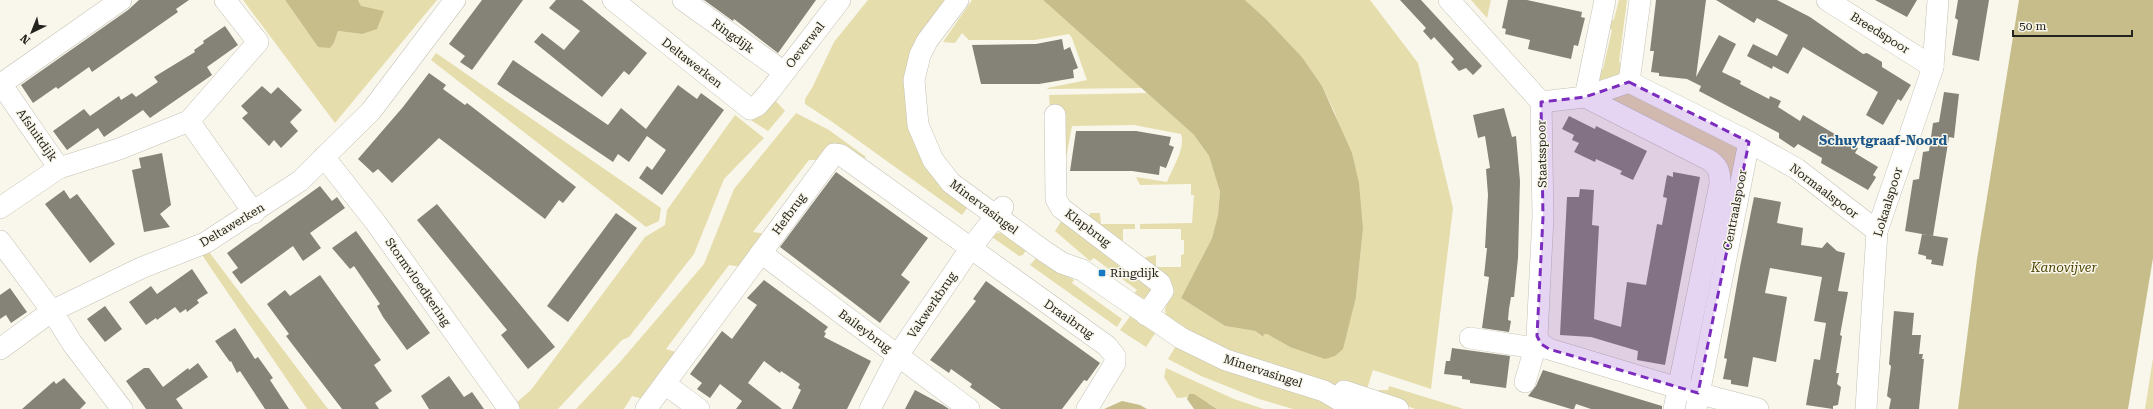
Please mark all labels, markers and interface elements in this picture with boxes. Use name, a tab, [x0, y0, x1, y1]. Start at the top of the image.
street label: Breedspoor	[1848, 9, 1912, 57]
north arrow	[12, 12, 52, 52]
scale bar	[2013, 12, 2132, 38]
street label: Ringdijk	[709, 16, 757, 56]
street label: Oeverwal	[783, 19, 827, 71]
text: 50 m	[2019, 19, 2046, 33]
text: N	[18, 31, 33, 47]
street label: Deltawerken	[659, 35, 725, 91]
street label: Afsluitdijk	[14, 106, 60, 164]
street label: Staatsspoor	[1534, 120, 1550, 188]
district label: Schuytgraaf-Noord	[1819, 133, 1947, 148]
street label: Normaalspoor	[1787, 161, 1861, 221]
street label: Lokaalspoor	[1871, 166, 1905, 238]
street label: Centraalspoor	[1720, 168, 1750, 252]
street label: Minervasingel	[947, 177, 1021, 237]
street label: Hefbrug	[769, 190, 809, 237]
street label: Deltawerken	[197, 200, 267, 250]
street label: Klapbrug	[1062, 206, 1114, 250]
street label: Stormvloedkering	[382, 235, 454, 329]
water label: Kanovijver	[2030, 260, 2097, 275]
place label: Ringdijk	[1110, 266, 1160, 280]
marker: Ringdijk	[1097, 268, 1107, 278]
street label: Vakwerkbrug	[905, 269, 959, 341]
street label: Draaibrug	[1041, 297, 1097, 341]
street label: Baileybrug	[836, 307, 894, 356]
street label: Minervasingel	[1222, 352, 1304, 390]

